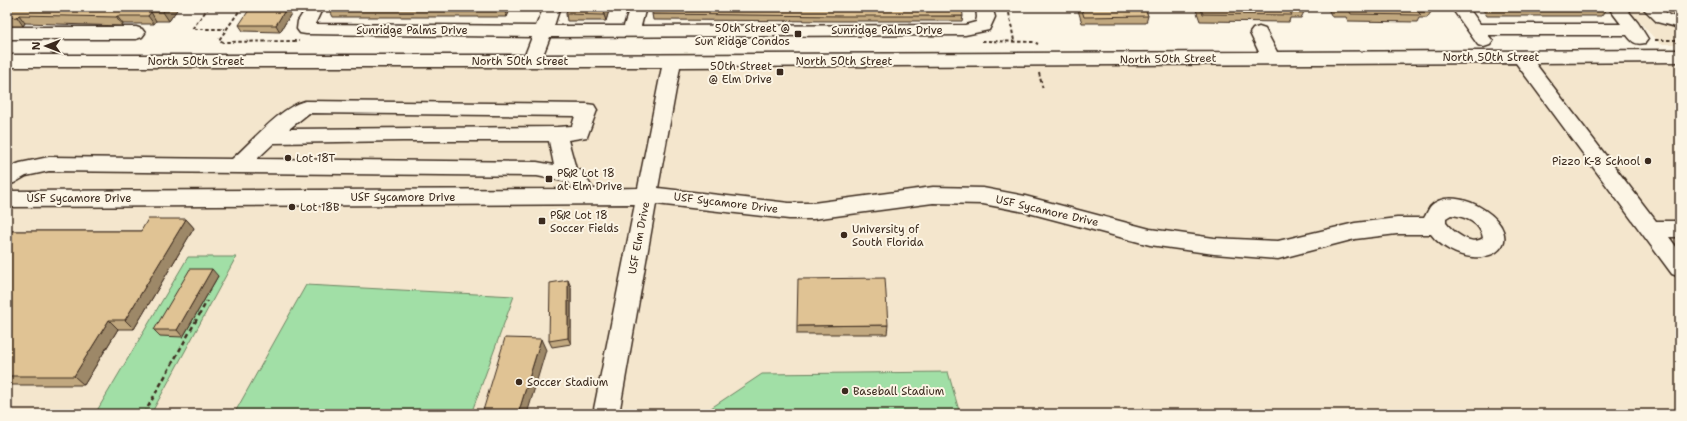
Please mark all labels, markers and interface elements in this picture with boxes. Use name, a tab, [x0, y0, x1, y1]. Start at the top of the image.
place label: 50th Street @ Sun Ridge Condos	[695, 21, 790, 49]
street label: Sunridge Palms Drive	[356, 23, 468, 38]
street label: Sunridge Palms Drive	[831, 23, 943, 38]
north arrow	[26, 26, 66, 66]
marker: 50th Street @ Sun Ridge Condos	[793, 29, 803, 39]
text: N	[29, 41, 44, 50]
street label: North 50th Street	[1443, 50, 1540, 65]
street label: North 50th Street	[1119, 51, 1217, 67]
street label: North 50th Street	[148, 54, 245, 69]
street label: North 50th Street	[472, 54, 569, 69]
street label: North 50th Street	[796, 54, 893, 69]
place label: 50th Street @ Elm Drive	[709, 59, 772, 87]
marker: 50th Street @ Elm Drive	[775, 67, 785, 77]
place label: Lot 18T	[296, 151, 336, 166]
marker: Lot 18T	[283, 153, 293, 163]
place label: Pizzo K-8 School	[1552, 154, 1641, 169]
marker: Pizzo K-8 School	[1643, 156, 1653, 166]
place label: P&R Lot 18 at Elm Drive	[557, 166, 623, 194]
marker: P&R Lot 18 at Elm Drive	[544, 174, 554, 184]
street label: USF Sycamore Drive	[673, 189, 779, 217]
street label: USF Sycamore Drive	[350, 190, 456, 205]
street label: USF Sycamore Drive	[26, 191, 132, 206]
street label: USF Sycamore Drive	[994, 192, 1100, 230]
place label: Lot 18B	[300, 200, 340, 215]
street label: USF Elm Drive	[625, 200, 653, 276]
marker: Lot 18B	[287, 202, 297, 212]
place label: P&R Lot 18 Soccer Fields	[550, 208, 619, 236]
marker: P&R Lot 18 Soccer Fields	[537, 216, 547, 226]
place label: University of South Florida	[852, 222, 924, 250]
marker: University of South Florida	[839, 230, 849, 240]
place label: Soccer Stadium	[527, 375, 609, 390]
marker: Soccer Stadium	[514, 377, 524, 387]
place label: Baseball Stadium	[853, 384, 945, 399]
marker: Baseball Stadium	[840, 386, 850, 396]

